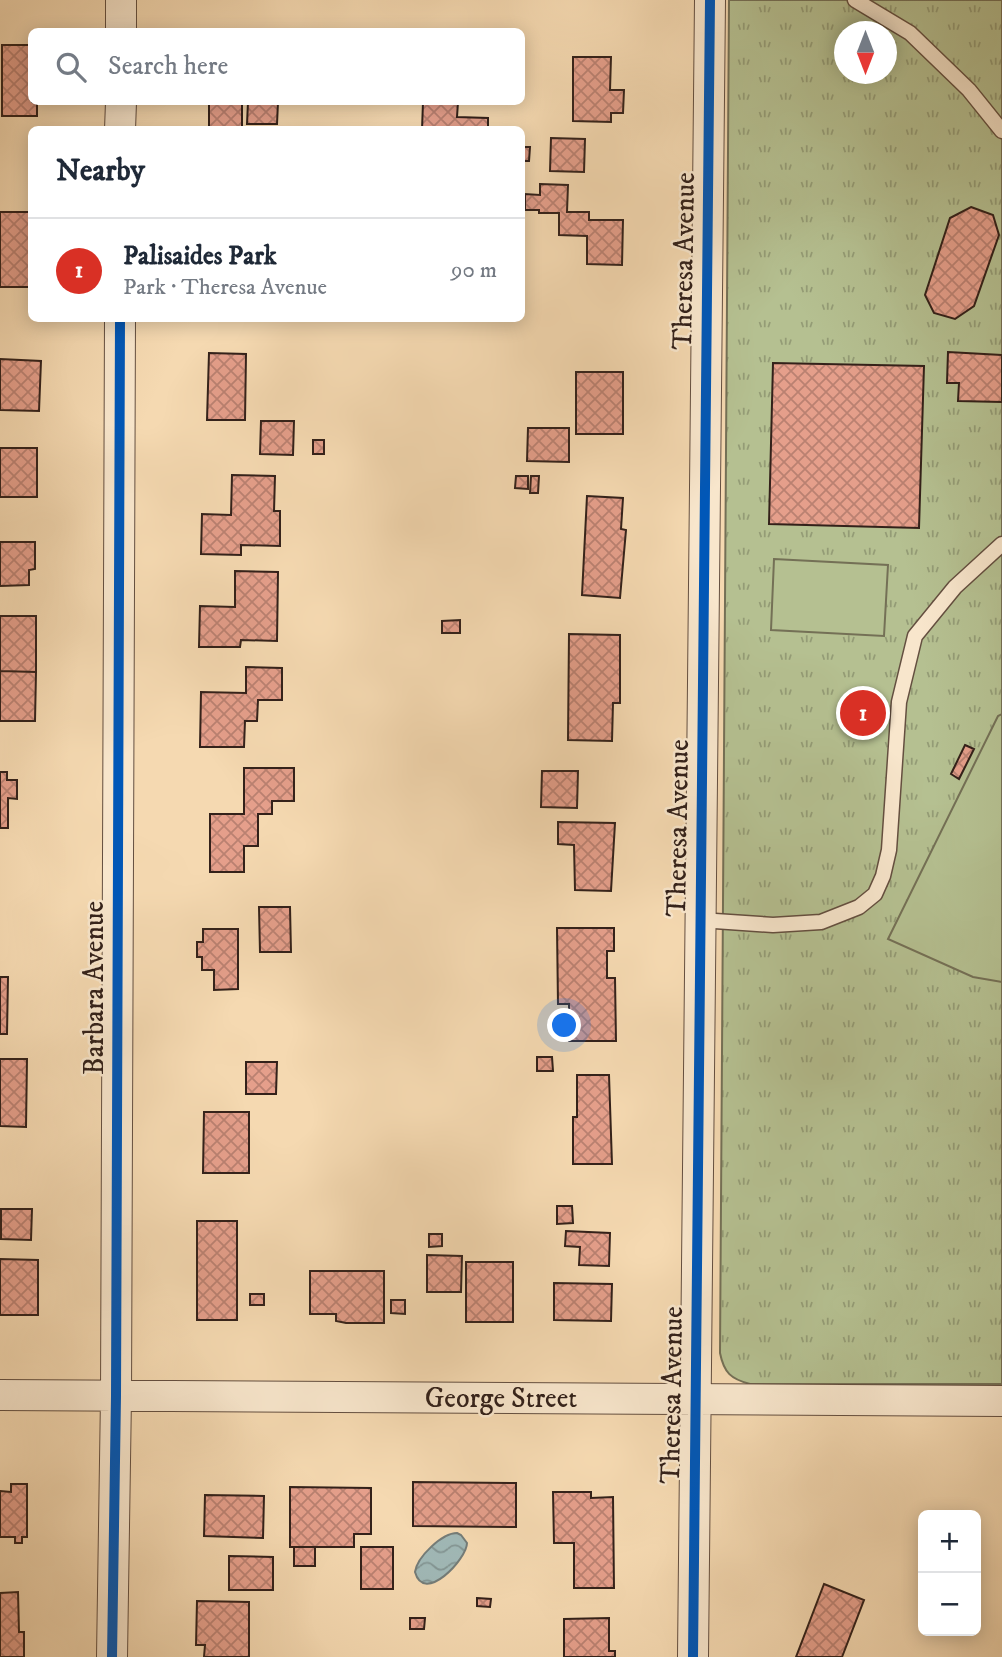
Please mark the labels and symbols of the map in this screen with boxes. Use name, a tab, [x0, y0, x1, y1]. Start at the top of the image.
north arrow	[834, 21, 897, 84]
street label: Theresa Avenue	[665, 172, 703, 350]
pin: 1	[840, 687, 886, 739]
street label: Theresa Avenue	[659, 739, 697, 917]
street label: Barbara Avenue	[77, 901, 112, 1075]
your location	[547, 1008, 581, 1042]
street label: Theresa Avenue	[653, 1306, 691, 1484]
street label: George Street	[425, 1381, 577, 1416]

